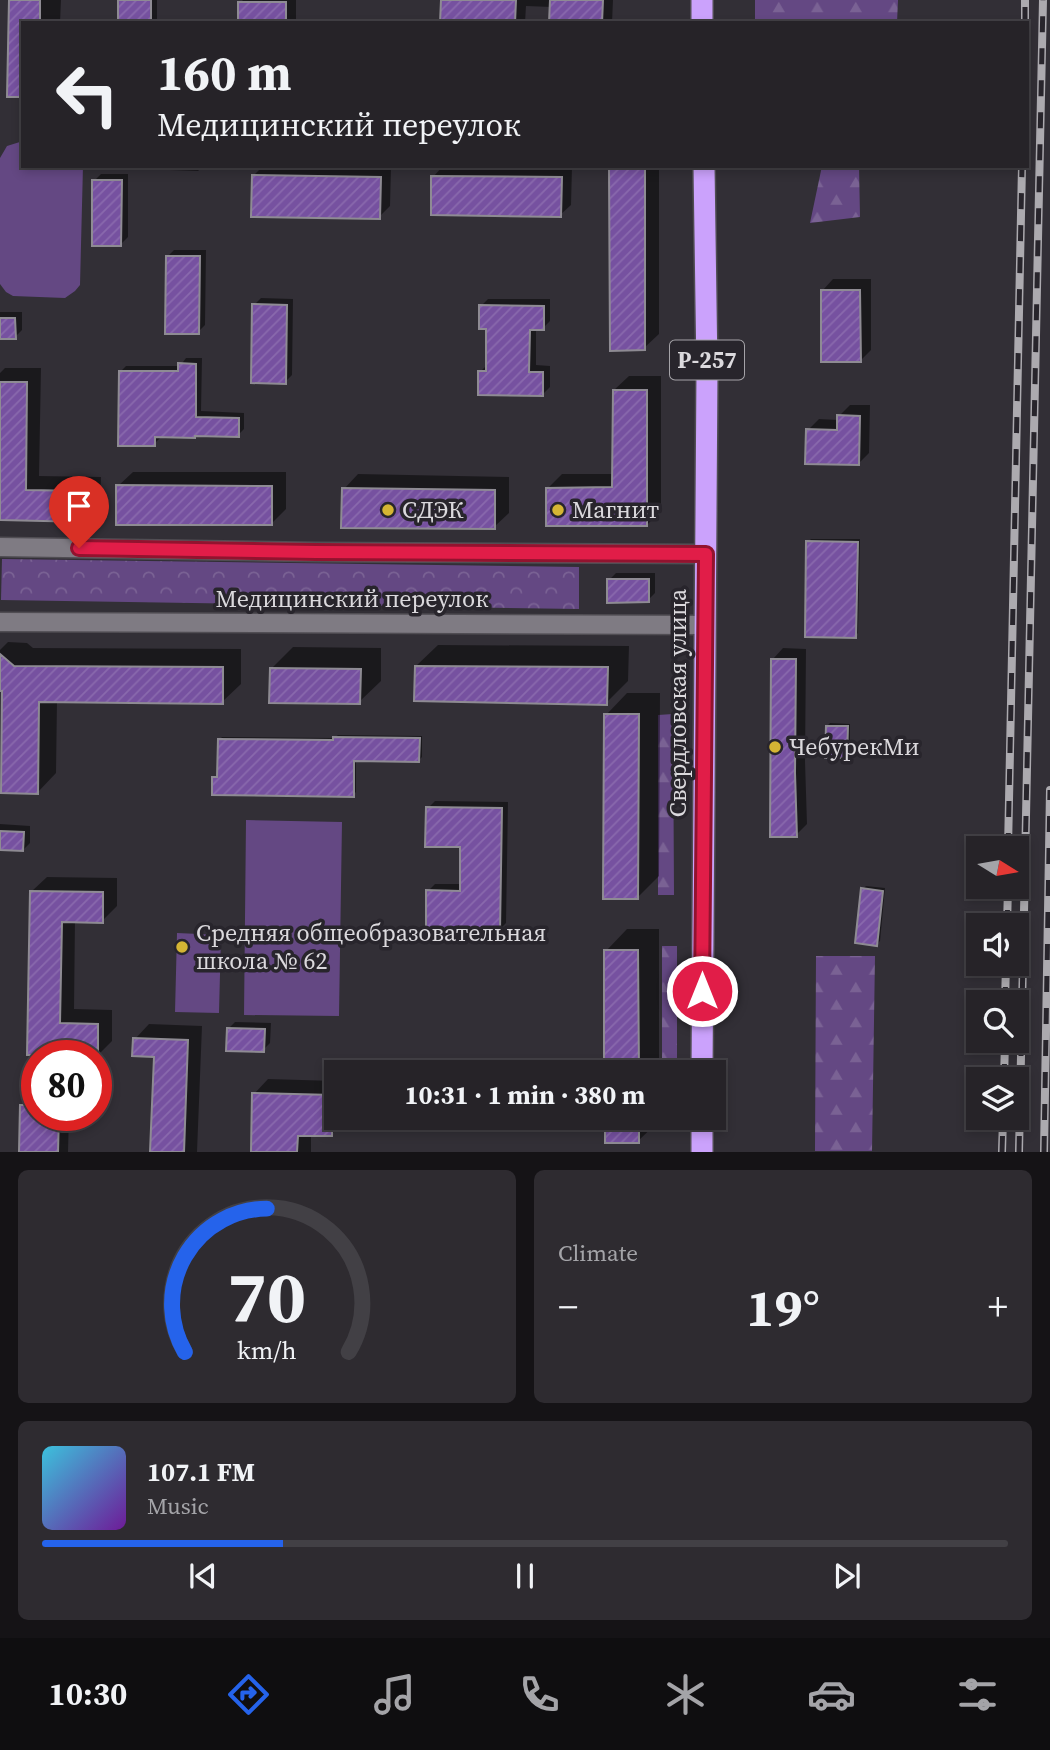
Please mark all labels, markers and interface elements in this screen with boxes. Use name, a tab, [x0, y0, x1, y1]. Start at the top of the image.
text: 160 m	[157, 39, 292, 106]
icon: left	[42, 49, 133, 140]
text: Медицинский переулок	[157, 103, 521, 147]
road number: Р-257	[670, 340, 744, 380]
pin	[49, 476, 109, 548]
icon: arrive	[60, 487, 98, 525]
place label: СДЭК	[402, 493, 464, 526]
place label: Магнит	[572, 493, 659, 526]
marker: СДЭК	[380, 502, 396, 518]
marker: Магнит	[550, 502, 566, 518]
street label: Медицинский переулок	[216, 582, 488, 615]
street label: Свердловская улица	[661, 588, 694, 817]
place label: ЧебурекМи	[789, 730, 920, 763]
marker: ЧебурекМи	[767, 739, 783, 755]
north arrow	[966, 836, 1029, 900]
map controls	[966, 836, 1029, 1130]
button: sound	[966, 913, 1029, 976]
place label: Средняя общеобразовательная школа № 62	[196, 916, 546, 977]
marker: Средняя общеобразовательная школа № 62	[174, 939, 190, 955]
position arrow	[665, 954, 739, 1028]
button: search	[966, 990, 1029, 1053]
speed limit sign: 80	[21, 1040, 112, 1131]
button: layers	[966, 1067, 1029, 1130]
text: 10:31 · 1 min · 380 m	[405, 1077, 645, 1113]
text: Climate	[558, 1237, 638, 1269]
text: 70	[228, 1248, 306, 1347]
text: 19°	[746, 1272, 820, 1343]
text: −	[558, 1281, 578, 1333]
text: +	[988, 1281, 1008, 1333]
text: km/h	[237, 1333, 297, 1367]
text: 107.1 FM	[147, 1454, 255, 1490]
text: Music	[147, 1490, 209, 1522]
icon: previous	[184, 1557, 222, 1595]
icon: pause	[506, 1557, 544, 1595]
icon: next	[828, 1557, 866, 1595]
icon: directions	[224, 1670, 273, 1719]
icon: music	[370, 1670, 419, 1719]
icon: phone	[515, 1670, 564, 1719]
icon: climate	[661, 1670, 710, 1719]
icon: car	[807, 1670, 856, 1719]
icon: filters	[953, 1670, 1002, 1719]
text: 10:30	[48, 1672, 127, 1716]

